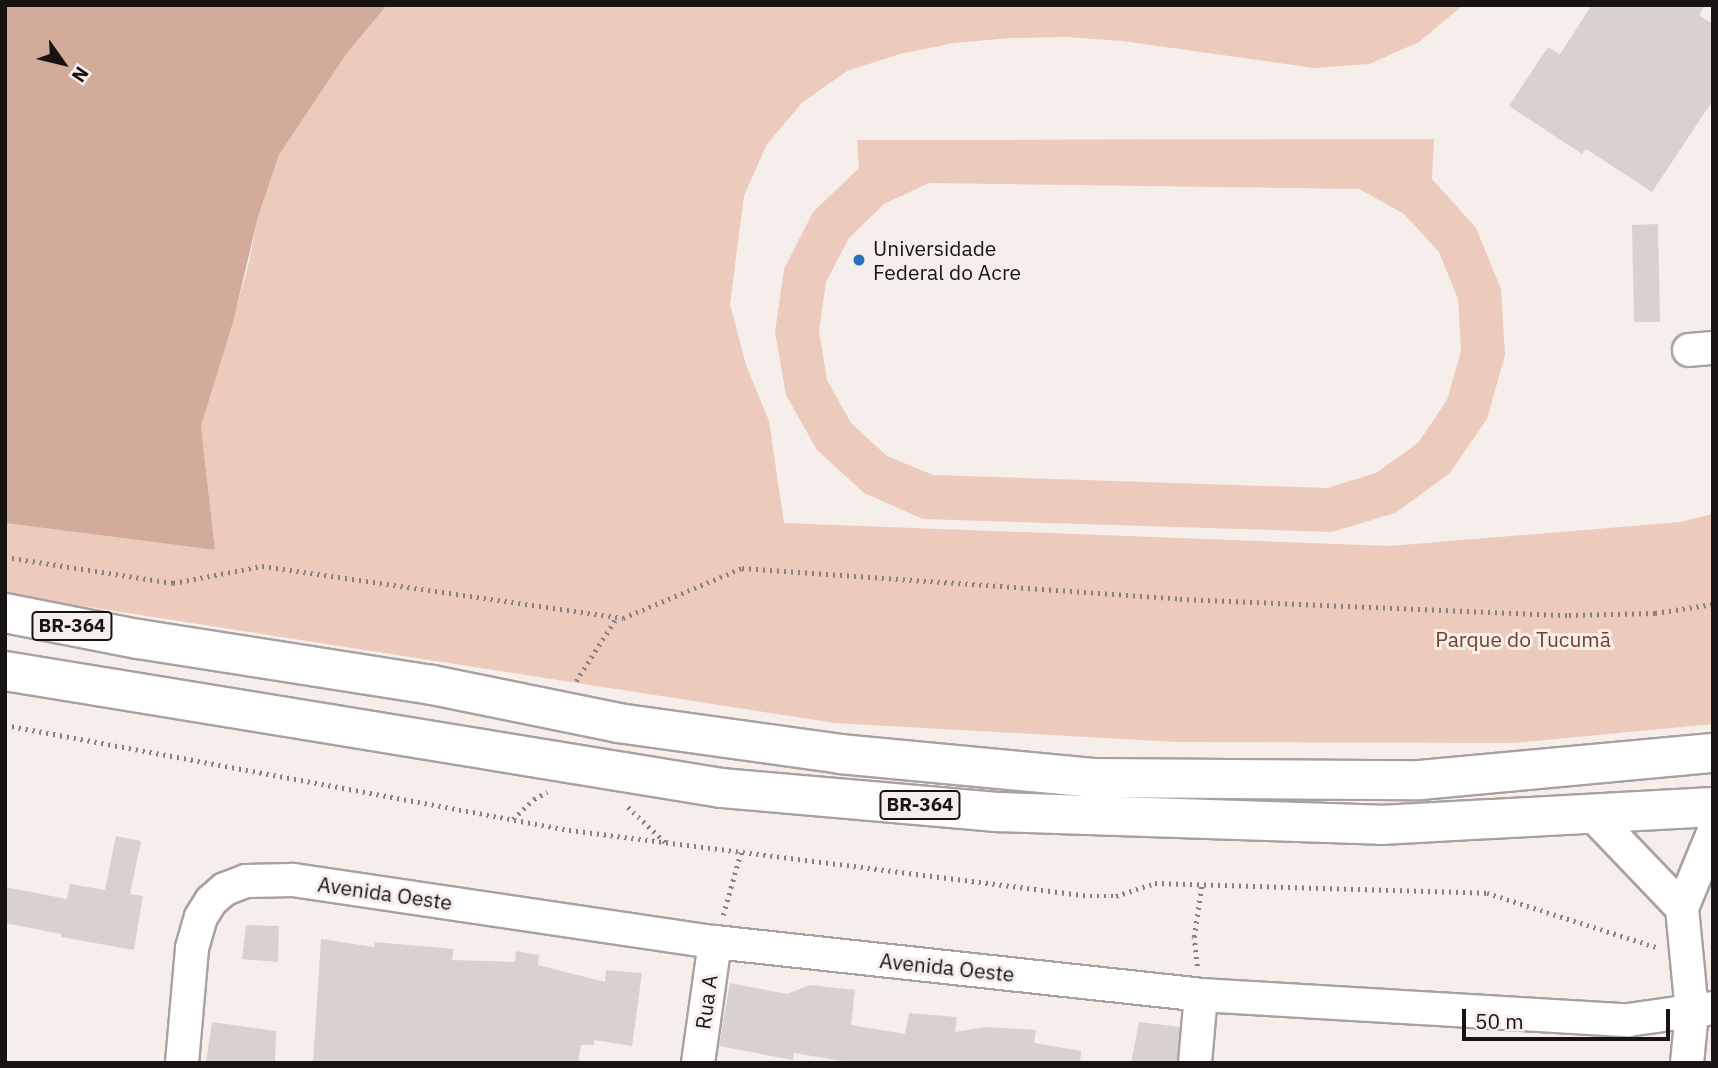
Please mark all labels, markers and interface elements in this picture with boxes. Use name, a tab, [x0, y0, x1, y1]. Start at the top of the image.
north arrow	[28, 28, 98, 98]
text: N	[67, 62, 94, 87]
place label: Universidade Federal do Acre	[873, 235, 1021, 285]
marker: Universidade Federal do Acre	[851, 252, 867, 268]
road number: BR-364	[30, 610, 114, 642]
park label: Parque do Tucumã	[1435, 626, 1611, 652]
road number: BR-364	[878, 790, 962, 820]
street label: Avenida Oeste	[316, 871, 454, 915]
street label: Avenida Oeste	[878, 947, 1016, 987]
street label: Rua A	[690, 973, 722, 1031]
scale bar	[1466, 995, 1674, 1038]
text: 50 m	[1475, 1007, 1524, 1035]

